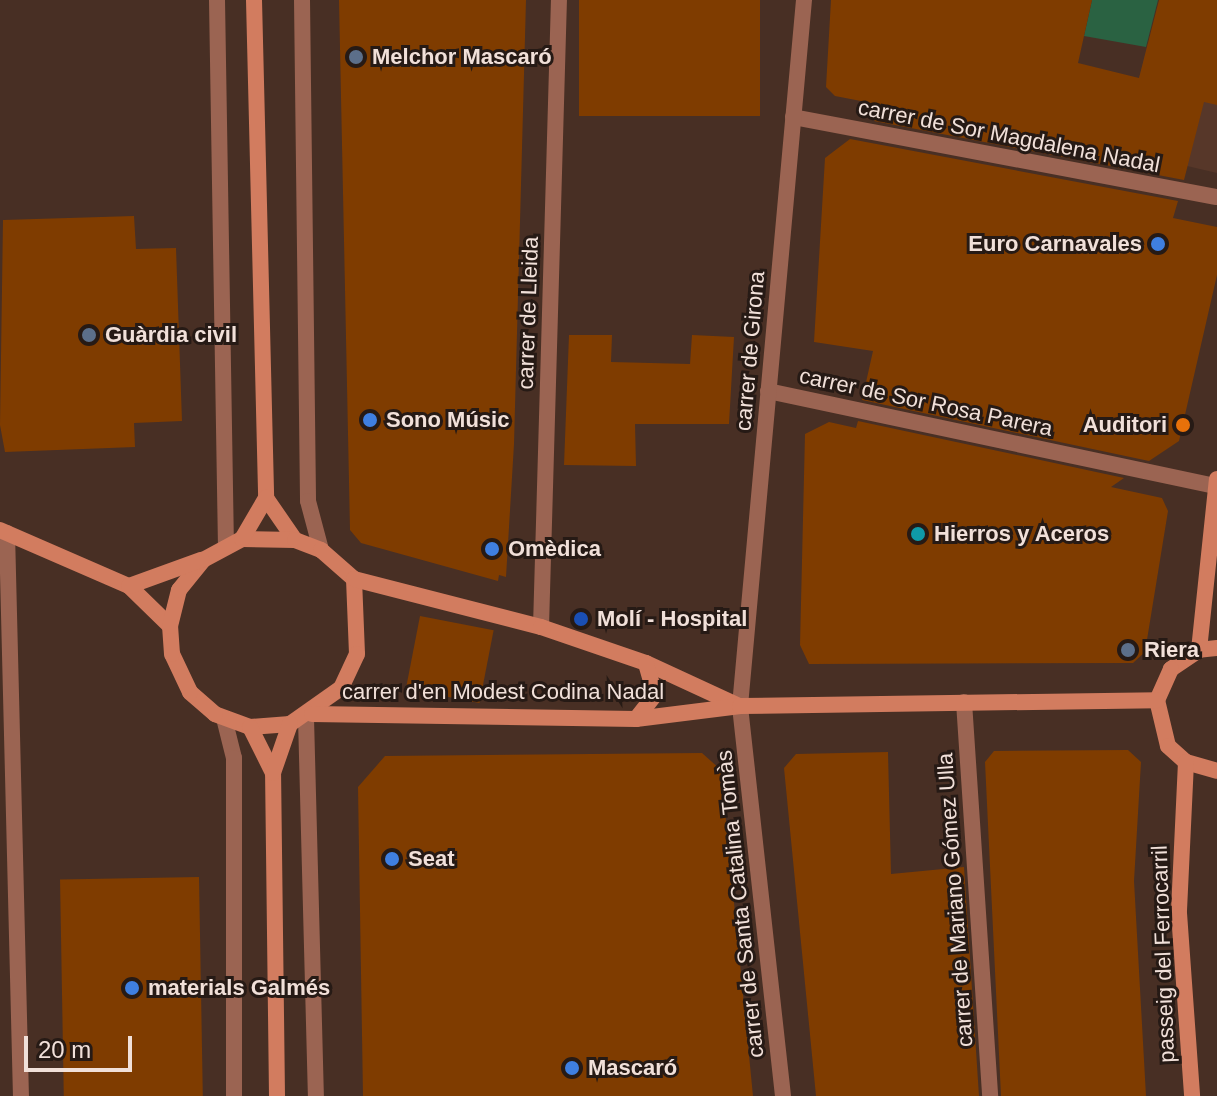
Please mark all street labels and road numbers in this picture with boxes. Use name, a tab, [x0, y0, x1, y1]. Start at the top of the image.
street label: carrer de Sor Magdalena Nadal	[856, 94, 1162, 178]
street label: carrer de Lleida	[512, 236, 544, 390]
street label: carrer de Girona	[730, 270, 770, 432]
street label: carrer de Sor Rosa Parera	[797, 362, 1055, 442]
street label: carrer d'en Modest Codina Nadal	[342, 679, 664, 705]
street label: carrer de Santa Catalina Tomàs	[711, 749, 769, 1059]
street label: carrer de Mariano Gómez Ulla	[932, 752, 978, 1048]
street label: passeig del Ferrocarril	[1146, 845, 1180, 1063]

